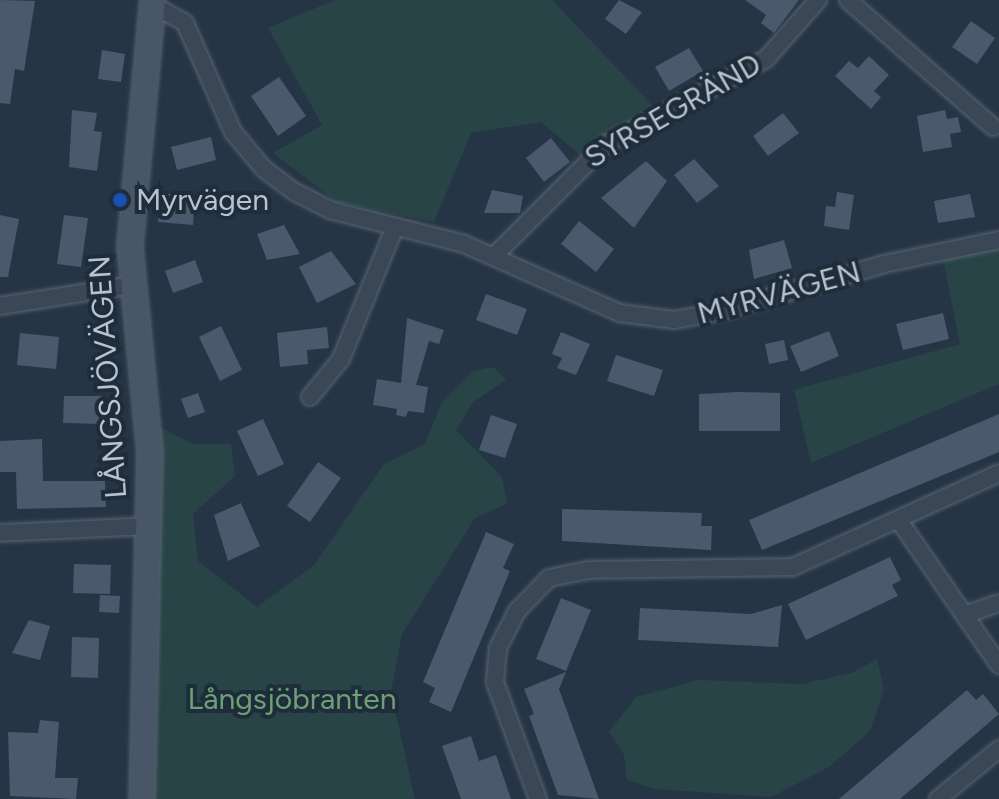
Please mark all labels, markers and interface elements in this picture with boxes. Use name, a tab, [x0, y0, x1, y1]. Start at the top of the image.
street label: SYRSEGRÄND	[579, 46, 767, 176]
place label: Myrvägen	[136, 182, 269, 218]
marker: Myrvägen	[111, 191, 129, 209]
street label: LÅNGSJÖVÄGEN	[82, 254, 134, 500]
street label: MYRVÄGEN	[694, 254, 864, 332]
park label: Långsjöbranten	[188, 681, 396, 717]

